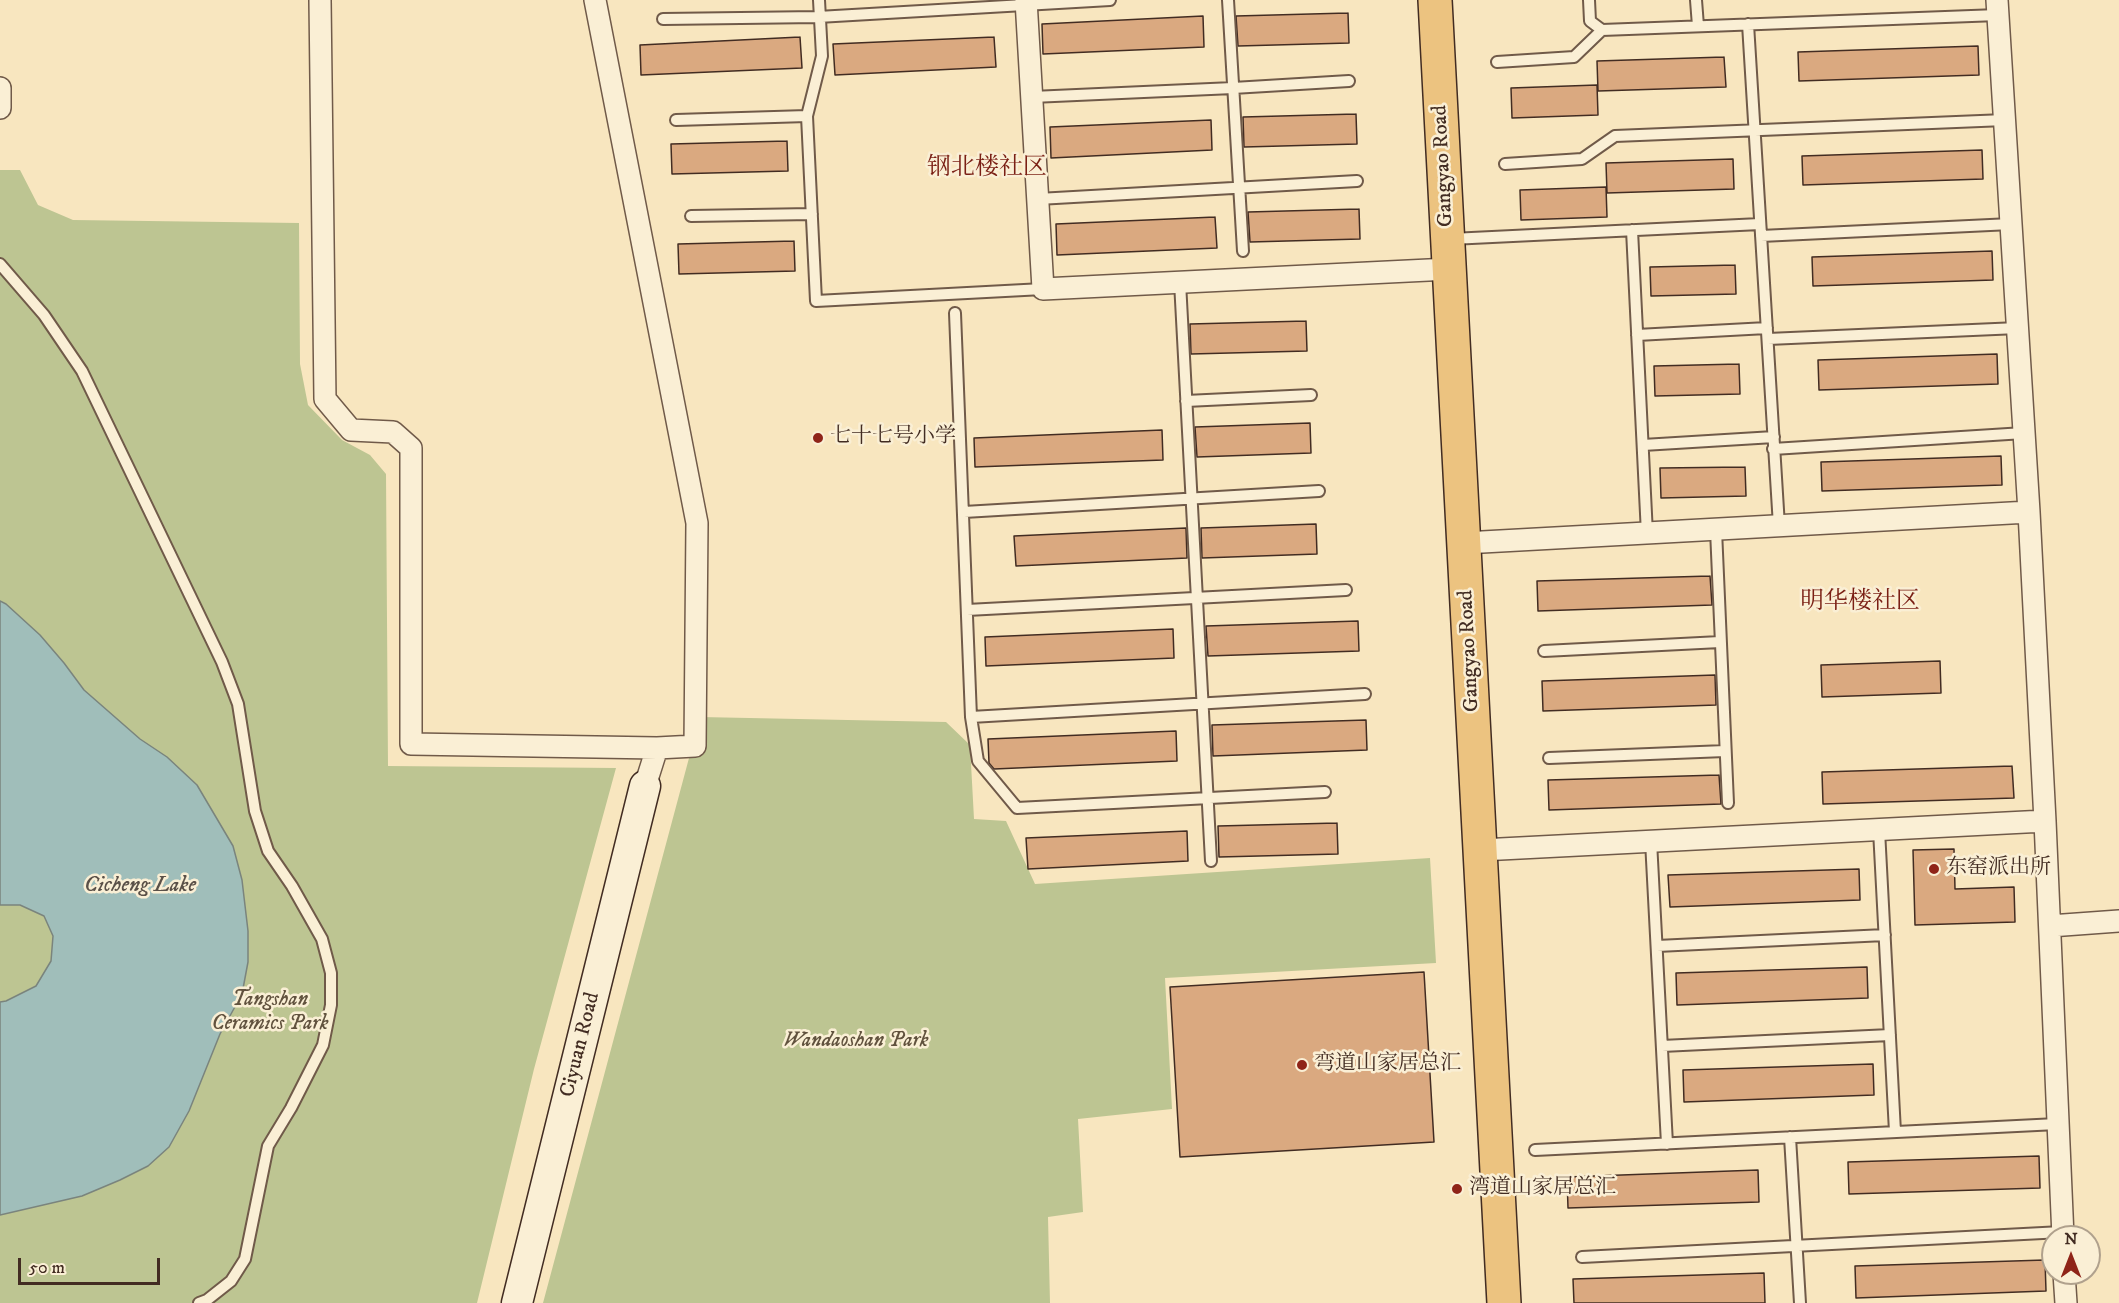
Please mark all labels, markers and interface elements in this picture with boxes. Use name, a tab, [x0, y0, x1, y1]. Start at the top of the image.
street label: Gangyao Road	[1428, 104, 1460, 228]
district label: 钢北楼社区	[927, 155, 1047, 183]
place label: 七十七号小学	[830, 425, 956, 451]
marker: 七十七号小学	[811, 431, 825, 445]
street label: Gangyao Road	[1454, 589, 1486, 713]
district label: 明华楼社区	[1800, 589, 1920, 617]
place label: 东窑派出所	[1946, 856, 2051, 882]
marker: 东窑派出所	[1927, 862, 1941, 876]
water label: Cicheng Lake	[84, 873, 196, 899]
park label: Tangshan Ceramics Park	[211, 988, 329, 1038]
street label: Ciyuan Road	[556, 990, 606, 1100]
park label: Wandaoshan Park	[783, 1029, 929, 1055]
place label: 弯道山家居总汇	[1314, 1052, 1461, 1078]
marker: 弯道山家居总汇	[1295, 1058, 1309, 1072]
place label: 湾道山家居总汇	[1469, 1176, 1616, 1202]
marker: 湾道山家居总汇	[1450, 1182, 1464, 1196]
north arrow	[2041, 1225, 2101, 1285]
text: N	[2064, 1229, 2078, 1249]
scale bar	[21, 1246, 164, 1284]
text: 50 m	[29, 1257, 65, 1279]

